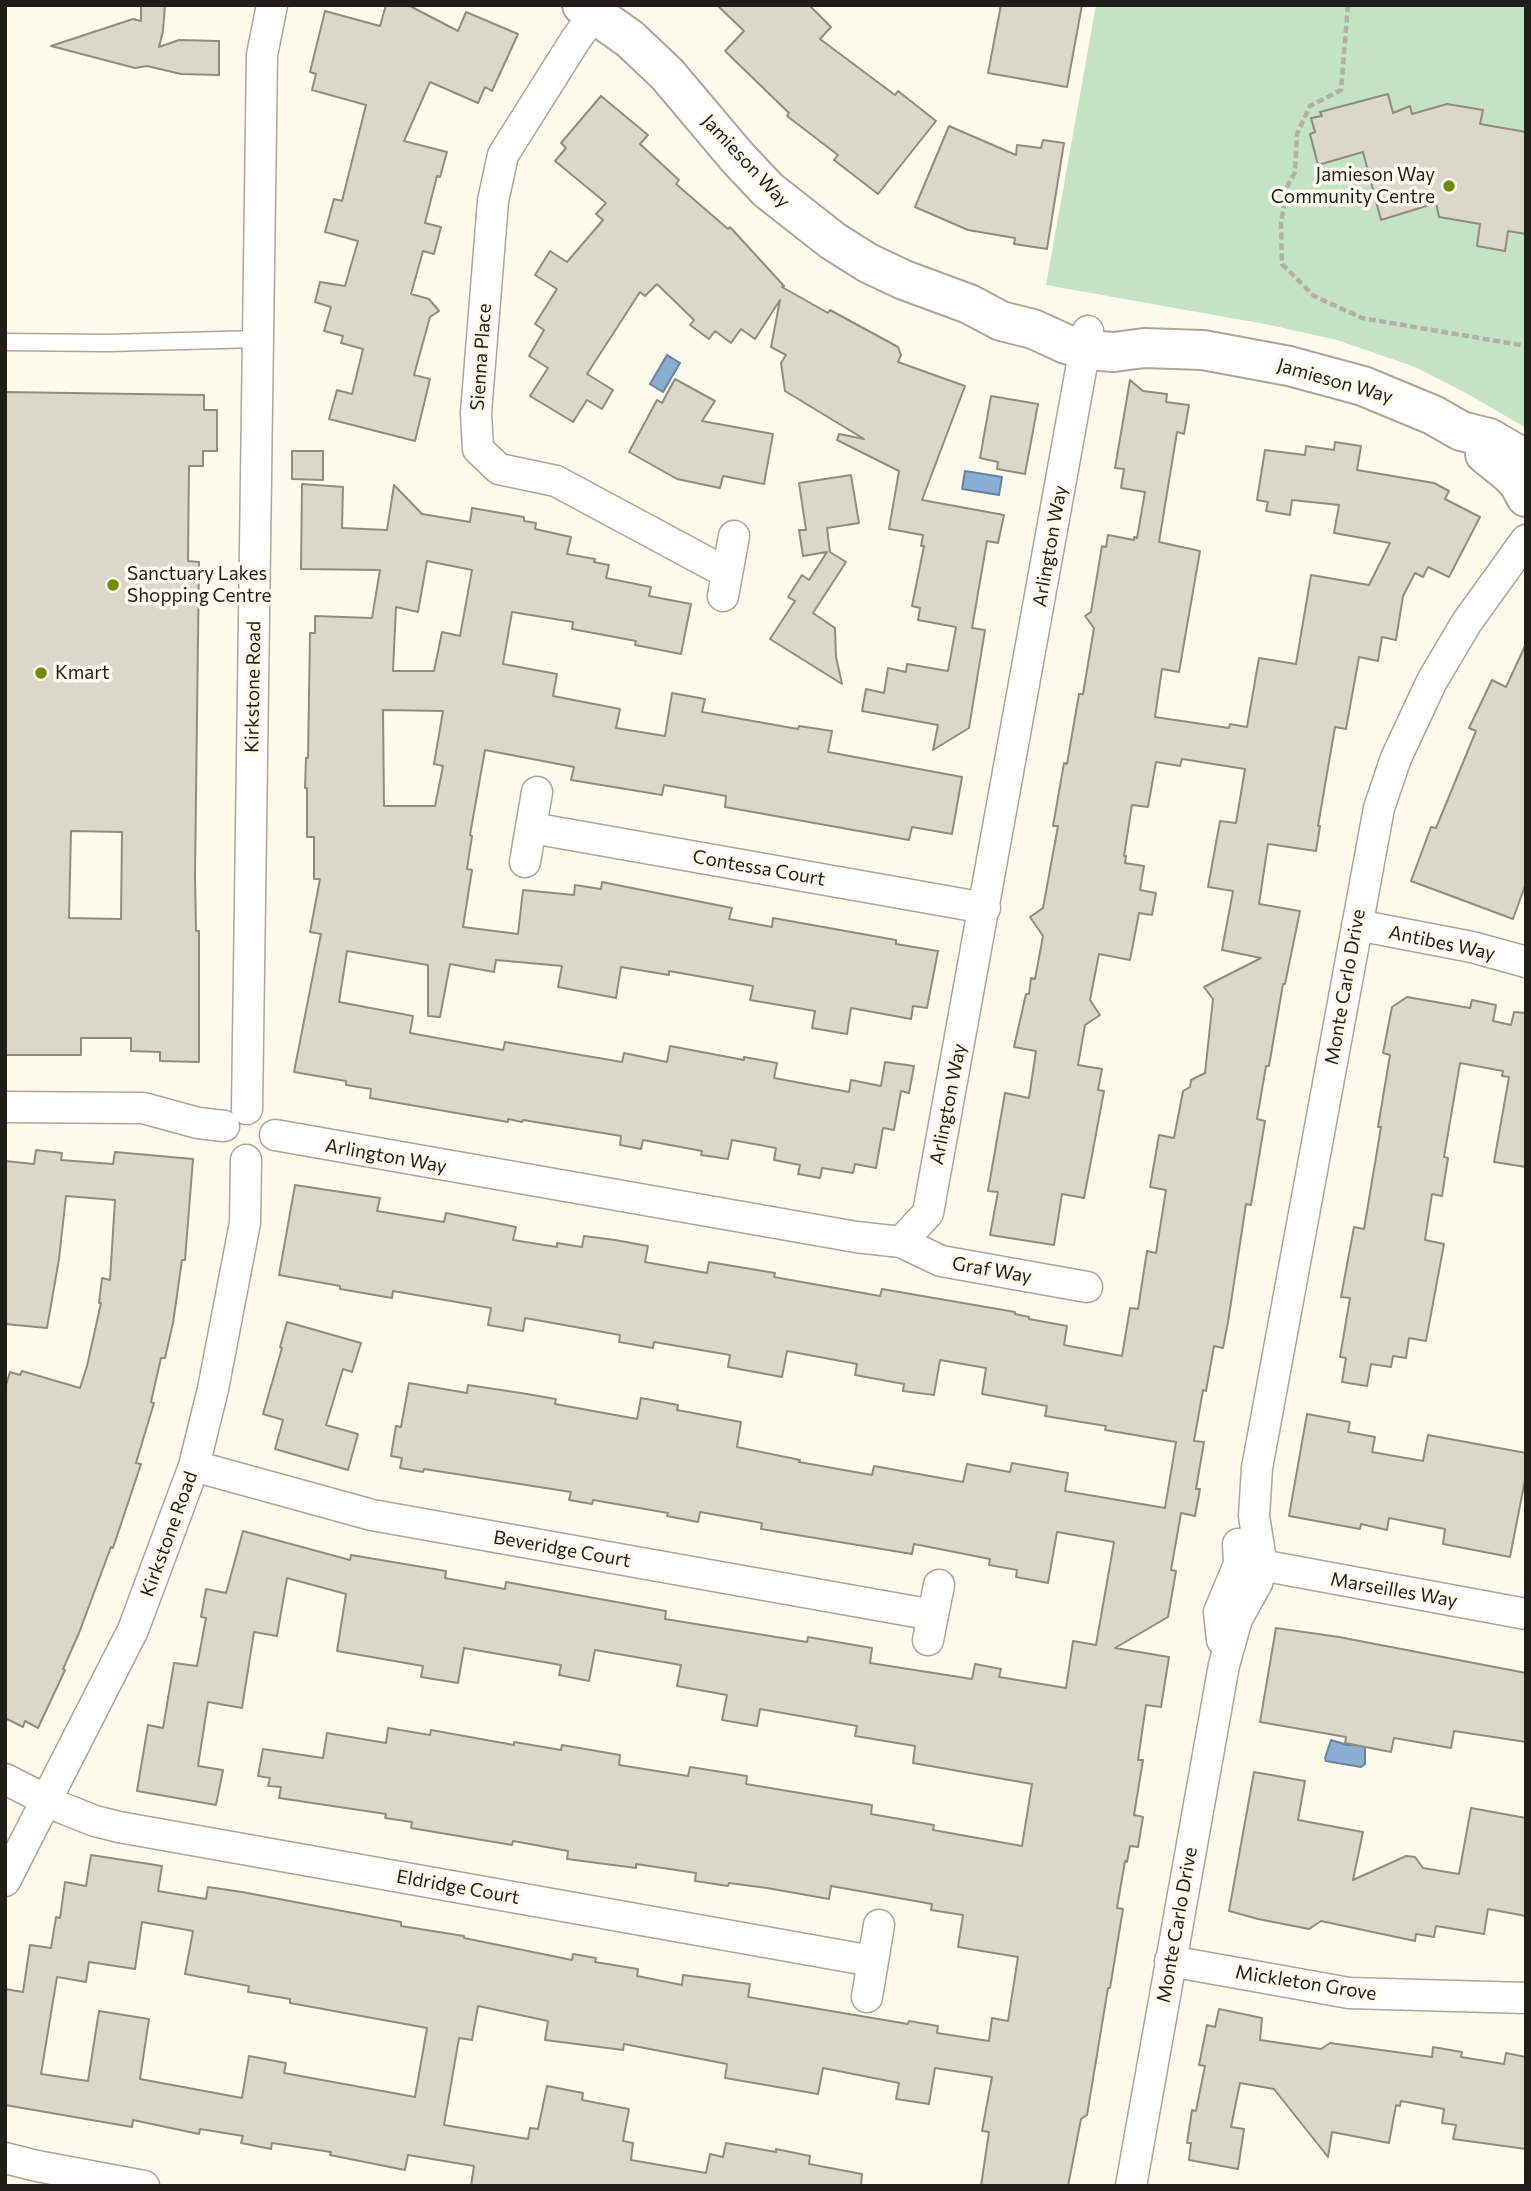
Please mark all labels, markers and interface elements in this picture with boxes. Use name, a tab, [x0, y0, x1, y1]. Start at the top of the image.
street label: Jamieson Way	[697, 110, 795, 212]
place label: Jamieson Way Community Centre	[1271, 164, 1435, 208]
marker: Jamieson Way Community Centre	[1441, 178, 1457, 194]
street label: Sienna Place	[466, 303, 496, 411]
street label: Jamieson Way	[1274, 354, 1396, 408]
street label: Arlington Way	[1028, 483, 1072, 609]
place label: Sanctuary Lakes Shopping Centre	[127, 563, 272, 607]
marker: Sanctuary Lakes Shopping Centre	[105, 577, 121, 593]
street label: Kirkstone Road	[240, 621, 266, 753]
place label: Kmart	[55, 662, 110, 684]
marker: Kmart	[33, 665, 49, 681]
street label: Contessa Court	[691, 845, 827, 891]
street label: Monte Carlo Drive	[1320, 907, 1370, 1067]
street label: Antibes Way	[1387, 921, 1497, 965]
street label: Arlington Way	[925, 1041, 971, 1167]
street label: Arlington Way	[323, 1134, 449, 1178]
street label: Graf Way	[950, 1252, 1034, 1288]
street label: Kirkstone Road	[136, 1468, 202, 1600]
street label: Beveridge Court	[492, 1526, 632, 1572]
street label: Marseilles Way	[1329, 1568, 1459, 1612]
street label: Monte Carlo Drive	[1152, 1845, 1202, 2005]
street label: Eldridge Court	[395, 1865, 521, 1909]
street label: Mickleton Grove	[1234, 1961, 1378, 2005]

